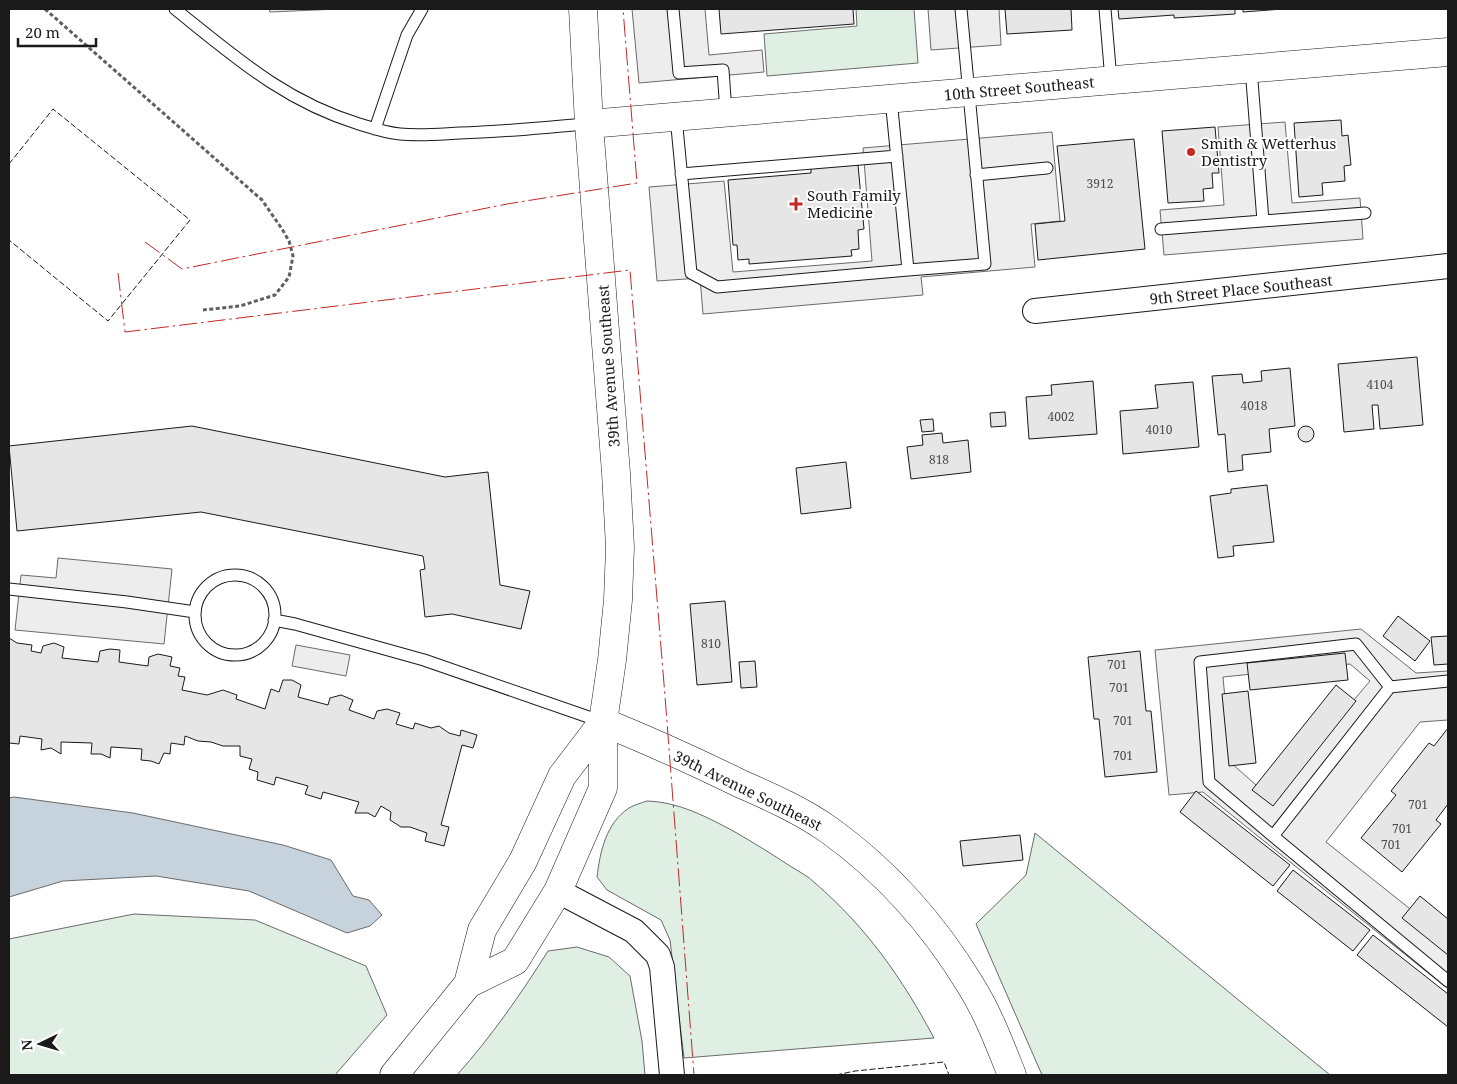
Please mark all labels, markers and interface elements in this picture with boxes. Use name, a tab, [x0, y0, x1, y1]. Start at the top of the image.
scale bar	[18, 15, 95, 47]
text: 20 m	[25, 22, 60, 42]
street label: 10th Street Southeast	[943, 71, 1095, 105]
place label: Smith & Wetterhus Dentistry	[1201, 133, 1336, 170]
marker: Smith & Wetterhus Dentistry	[1185, 146, 1197, 158]
house number: 3912	[1087, 175, 1113, 192]
place label: South Family Medicine	[807, 185, 901, 222]
marker: South Family Medicine	[789, 197, 803, 211]
street label: 9th Street Place Southeast	[1148, 269, 1334, 309]
street label: 39th Avenue Southeast	[592, 284, 624, 448]
house number: 4104	[1367, 376, 1394, 393]
house number: 4018	[1241, 397, 1268, 414]
house number: 4002	[1048, 408, 1074, 425]
house number: 4010	[1146, 421, 1173, 438]
house number: 818	[929, 451, 949, 468]
house number: 810	[701, 635, 721, 652]
house number: 701	[1107, 656, 1127, 673]
house number: 701	[1109, 679, 1129, 696]
house number: 701	[1113, 712, 1133, 729]
street label: 39th Avenue Southeast	[671, 745, 825, 835]
house number: 701	[1113, 747, 1133, 764]
house number: 701	[1408, 796, 1428, 813]
house number: 701	[1392, 820, 1412, 837]
house number: 701	[1381, 836, 1401, 853]
north arrow	[15, 1019, 65, 1069]
text: N	[17, 1039, 36, 1052]

